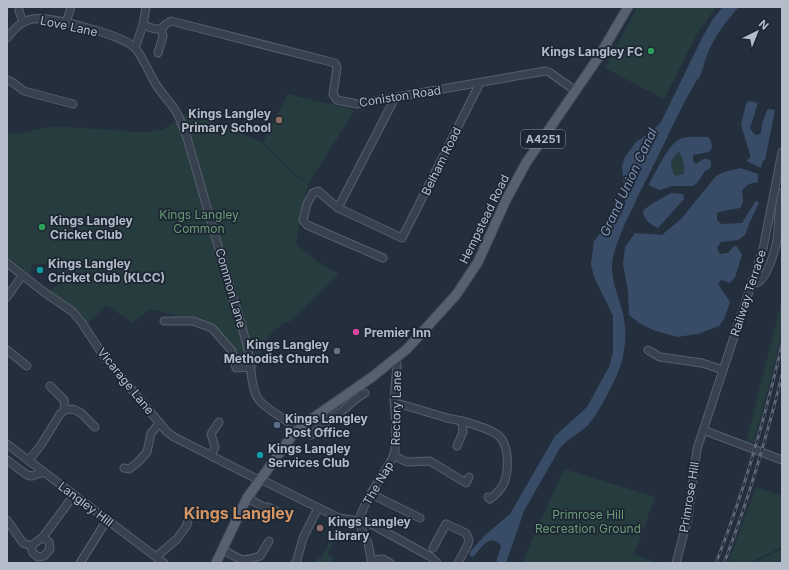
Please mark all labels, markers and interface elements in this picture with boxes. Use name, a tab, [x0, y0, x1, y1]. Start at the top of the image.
north arrow	[737, 12, 777, 52]
street label: Love Lane	[39, 13, 99, 39]
text: N	[756, 17, 772, 33]
place label: Kings Langley FC	[541, 44, 643, 59]
marker: Kings Langley FC	[646, 46, 656, 56]
street label: Coniston Road	[358, 82, 442, 110]
place label: Kings Langley Primary School	[182, 106, 272, 135]
marker: Kings Langley Primary School	[274, 115, 284, 125]
street label: Belham Road	[418, 124, 464, 198]
water label: Grand Union Canal	[596, 125, 660, 239]
road number: A4251	[521, 130, 565, 148]
street label: Hempstead Road	[456, 172, 512, 266]
park label: Kings Langley Common	[159, 207, 239, 236]
place label: Kings Langley Cricket Club	[50, 213, 134, 242]
marker: Kings Langley Cricket Club	[37, 222, 47, 232]
street label: Common Lane	[212, 246, 250, 330]
street label: Railway Terrace	[727, 248, 769, 338]
place label: Kings Langley Cricket Club (KLCC)	[48, 256, 165, 285]
marker: Kings Langley Cricket Club (KLCC)	[35, 265, 45, 275]
place label: Premier Inn	[364, 325, 431, 340]
marker: Premier Inn	[351, 327, 361, 337]
place label: Kings Langley Methodist Church	[224, 337, 330, 366]
street label: Vicarage Lane	[95, 345, 157, 417]
marker: Kings Langley Methodist Church	[332, 346, 342, 356]
street label: Rectory Lane	[388, 370, 404, 446]
place label: Kings Langley Post Office	[285, 411, 369, 440]
marker: Kings Langley Post Office	[272, 420, 282, 430]
place label: Kings Langley Services Club	[268, 441, 352, 470]
marker: Kings Langley Services Club	[255, 450, 265, 460]
street label: The Nap	[359, 458, 397, 508]
street label: Primrose Hill	[676, 460, 702, 534]
street label: Langley Hill	[55, 478, 117, 530]
district label: Kings Langley	[184, 503, 295, 523]
park label: Primrose Hill Recreation Ground	[535, 507, 641, 536]
place label: Kings Langley Library	[328, 514, 412, 543]
marker: Kings Langley Library	[315, 523, 325, 533]

